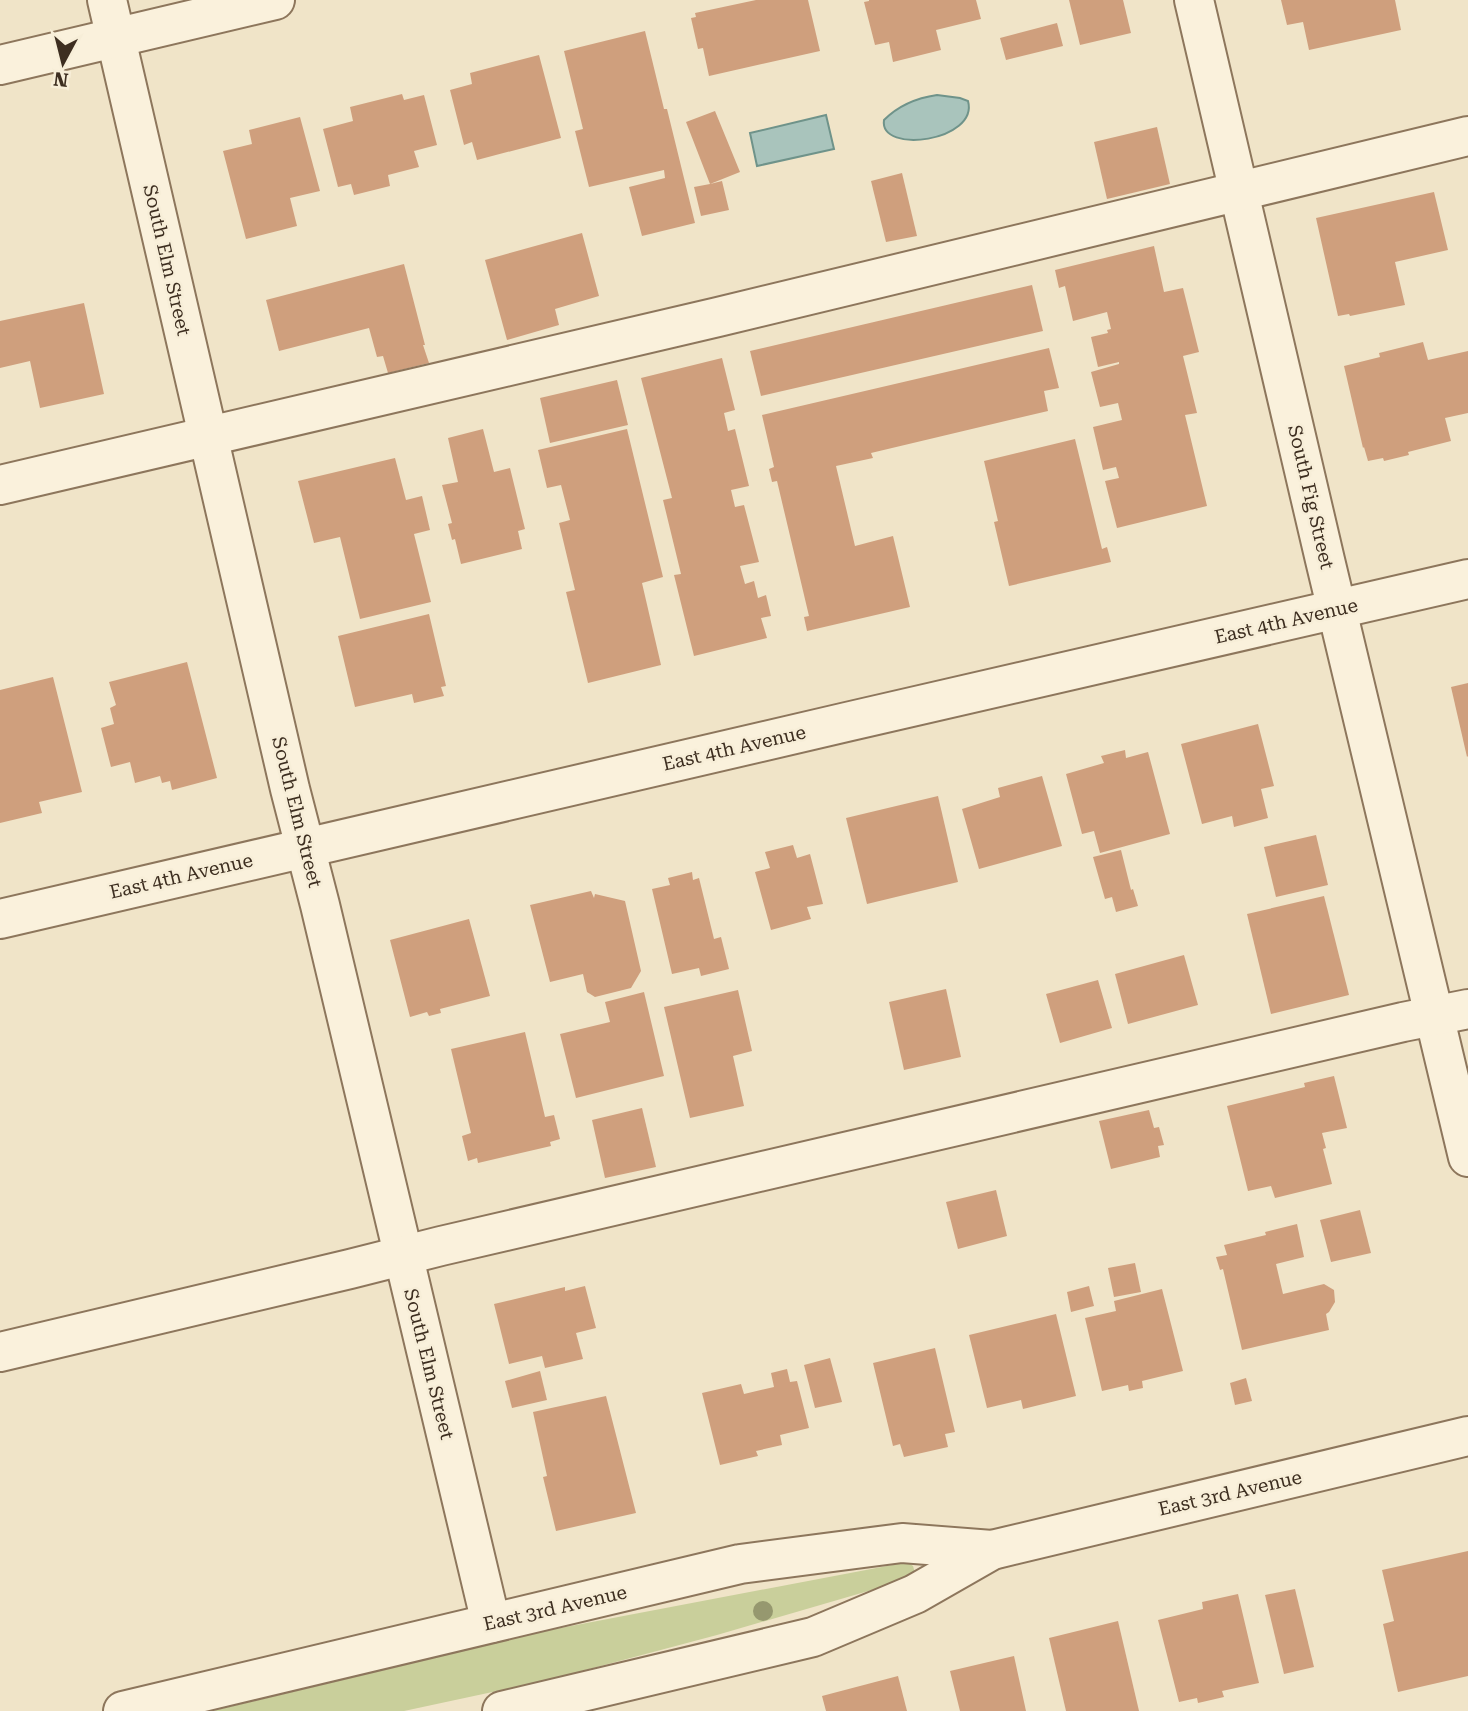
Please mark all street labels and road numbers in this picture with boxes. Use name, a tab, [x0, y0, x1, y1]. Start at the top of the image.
street label: South Elm Street	[138, 182, 196, 338]
street label: South Fig Street	[1283, 423, 1339, 571]
street label: East 4th Avenue	[1212, 593, 1360, 649]
street label: East 4th Avenue	[660, 720, 808, 776]
street label: South Elm Street	[267, 734, 327, 890]
street label: East 4th Avenue	[107, 848, 255, 904]
street label: South Elm Street	[399, 1286, 459, 1442]
street label: East 3rd Avenue	[1156, 1465, 1304, 1521]
street label: East 3rd Avenue	[481, 1580, 629, 1636]

